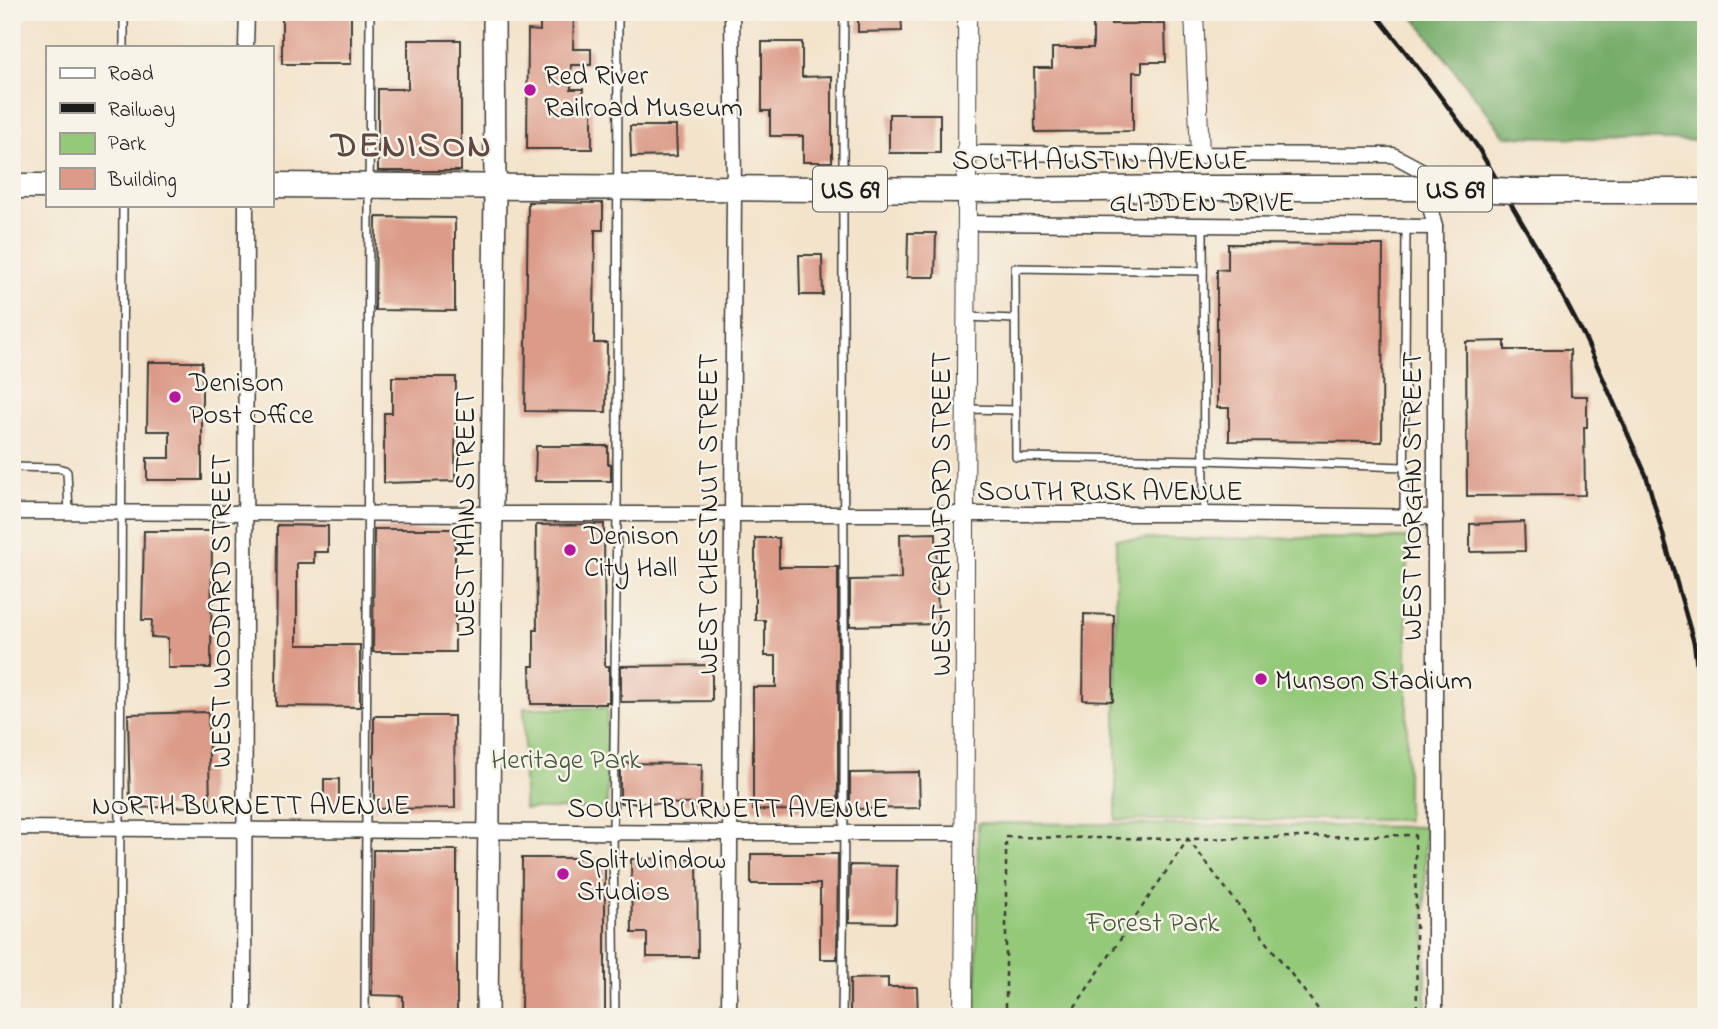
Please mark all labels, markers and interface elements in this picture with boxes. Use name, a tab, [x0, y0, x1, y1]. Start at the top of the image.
legend	[46, 46, 273, 206]
place label: Red River Railroad Museum	[544, 57, 743, 130]
text: Road	[108, 60, 154, 90]
marker: Red River Railroad Museum	[522, 82, 538, 98]
text: Railway	[108, 96, 175, 128]
district label: DENISON	[329, 122, 493, 173]
text: Park	[108, 130, 147, 160]
street label: SOUTH AUSTIN AVENUE	[952, 142, 1248, 183]
text: Building	[107, 166, 177, 198]
road number: US 69	[813, 166, 887, 212]
road number: US 69	[1418, 166, 1492, 212]
street label: GLIDDEN DRIVE	[1109, 184, 1295, 225]
street label: WEST MORGAN STREET	[1394, 351, 1435, 641]
street label: WEST CRAWFORD STREET	[923, 352, 964, 676]
street label: WEST CHESTNUT STREET	[690, 353, 731, 675]
place label: Denison Post Office	[188, 364, 314, 437]
marker: Denison Post Office	[167, 389, 183, 405]
street label: WEST MAIN STREET	[447, 391, 488, 637]
street label: WEST WOODARD STREET	[203, 454, 244, 768]
street label: SOUTH RUSK AVENUE	[977, 473, 1243, 514]
place label: Denison City Hall	[583, 517, 679, 590]
marker: Denison City Hall	[562, 542, 578, 558]
place label: Munson Stadium	[1275, 662, 1472, 703]
marker: Munson Stadium	[1253, 671, 1269, 687]
park label: Heritage Park	[491, 741, 642, 782]
street label: NORTH BURNETT AVENUE	[92, 787, 410, 828]
street label: SOUTH BURNETT AVENUE	[567, 790, 889, 831]
place label: Split Window Studios	[577, 841, 726, 914]
marker: Split Window Studios	[555, 866, 571, 882]
park label: Forest Park	[1086, 904, 1220, 945]

